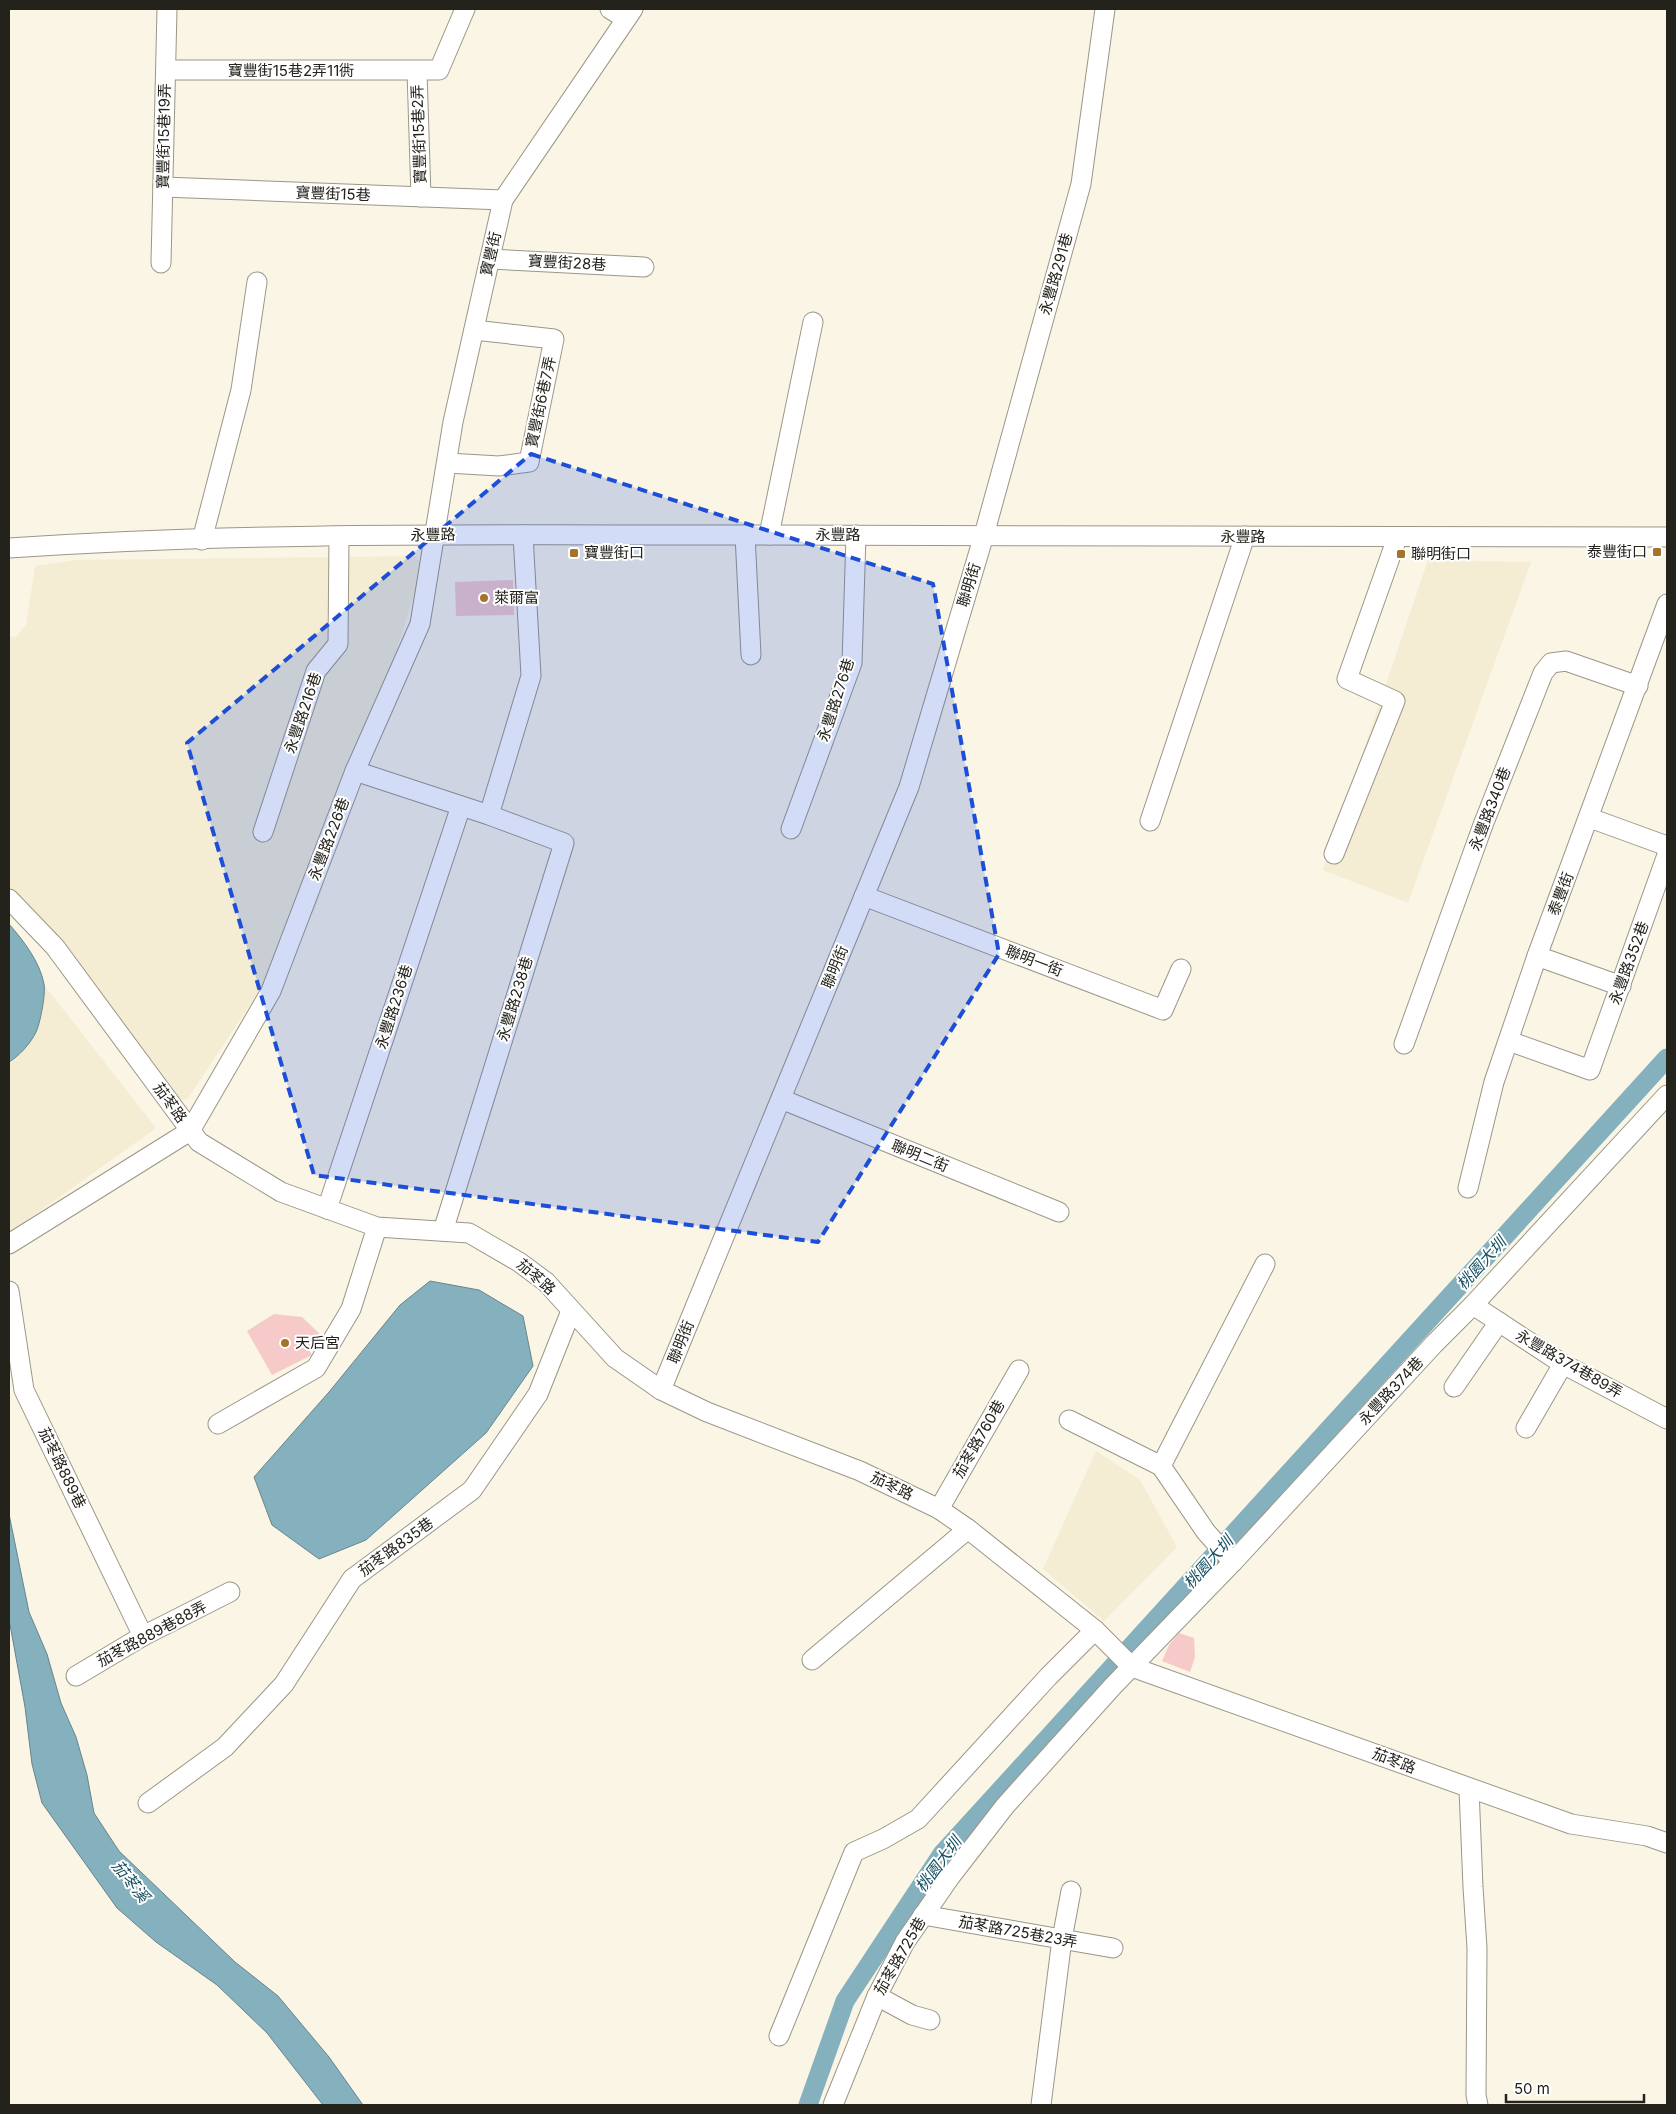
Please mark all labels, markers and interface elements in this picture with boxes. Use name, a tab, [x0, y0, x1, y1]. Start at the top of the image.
street label: 寶豐街15巷2弄11衖	[228, 61, 354, 80]
street label: 寶豐街15巷19弄	[153, 83, 174, 189]
street label: 寶豐街15巷2弄	[407, 84, 430, 184]
street label: 寶豐街15巷	[295, 183, 371, 204]
street label: 寶豐街	[476, 230, 505, 278]
street label: 永豐路291巷	[1035, 231, 1076, 317]
street label: 寶豐街28巷	[527, 251, 607, 274]
street label: 寶豐街6巷7弄	[522, 355, 559, 449]
street label: 永豐路	[410, 525, 456, 544]
street label: 永豐路	[815, 525, 861, 544]
street label: 永豐路	[1220, 527, 1266, 546]
place label: 泰豐街口	[1587, 542, 1647, 561]
place label: 寶豐街口	[584, 543, 644, 562]
place label: 聯明街口	[1411, 544, 1471, 563]
marker: 泰豐街口	[1651, 546, 1663, 558]
marker: 寶豐街口	[568, 547, 580, 559]
marker: 聯明街口	[1395, 548, 1407, 560]
street label: 聯明街	[953, 561, 984, 609]
place label: 萊爾富	[494, 588, 539, 607]
marker: 萊爾富	[478, 592, 490, 604]
street label: 永豐路276巷	[813, 656, 858, 744]
street label: 永豐路216巷	[280, 670, 325, 756]
street label: 永豐路340巷	[1465, 764, 1514, 853]
street label: 永豐路226巷	[304, 795, 353, 883]
street label: 泰豐街	[1544, 869, 1577, 918]
street label: 永豐路352巷	[1605, 918, 1652, 1007]
street label: 聯明一街	[1003, 941, 1066, 980]
street label: 聯明街	[817, 942, 852, 991]
street label: 永豐路238巷	[493, 954, 536, 1044]
street label: 永豐路236巷	[371, 962, 416, 1051]
street label: 茄苳路	[149, 1079, 191, 1126]
street label: 聯明二街	[889, 1135, 952, 1176]
water label: 桃園大圳	[1452, 1231, 1511, 1293]
street label: 茄苳路	[513, 1255, 560, 1299]
street label: 聯明街	[663, 1317, 698, 1366]
street label: 永豐路374巷89弄	[1512, 1325, 1626, 1402]
place label: 天后宮	[295, 1333, 340, 1352]
marker: 天后宮	[279, 1337, 291, 1349]
street label: 永豐路374巷	[1354, 1353, 1427, 1429]
street label: 茄苳路760巷	[949, 1396, 1009, 1481]
street label: 茄苳路889巷	[35, 1424, 90, 1511]
street label: 茄苳路	[868, 1467, 917, 1504]
street label: 茄苳路835巷	[355, 1513, 437, 1580]
water label: 桃園大圳	[1179, 1530, 1238, 1592]
street label: 茄苳路889巷88弄	[94, 1597, 210, 1670]
street label: 茄苳路	[1370, 1744, 1419, 1777]
water label: 桃園大圳	[911, 1831, 966, 1896]
water label: 茄苳溪	[108, 1856, 155, 1907]
street label: 茄苳路725巷23弄	[957, 1912, 1079, 1951]
street label: 茄苳路725巷	[870, 1913, 929, 1998]
scale bar	[1506, 2072, 1644, 2104]
text: 50 m	[1514, 2079, 1550, 2098]

